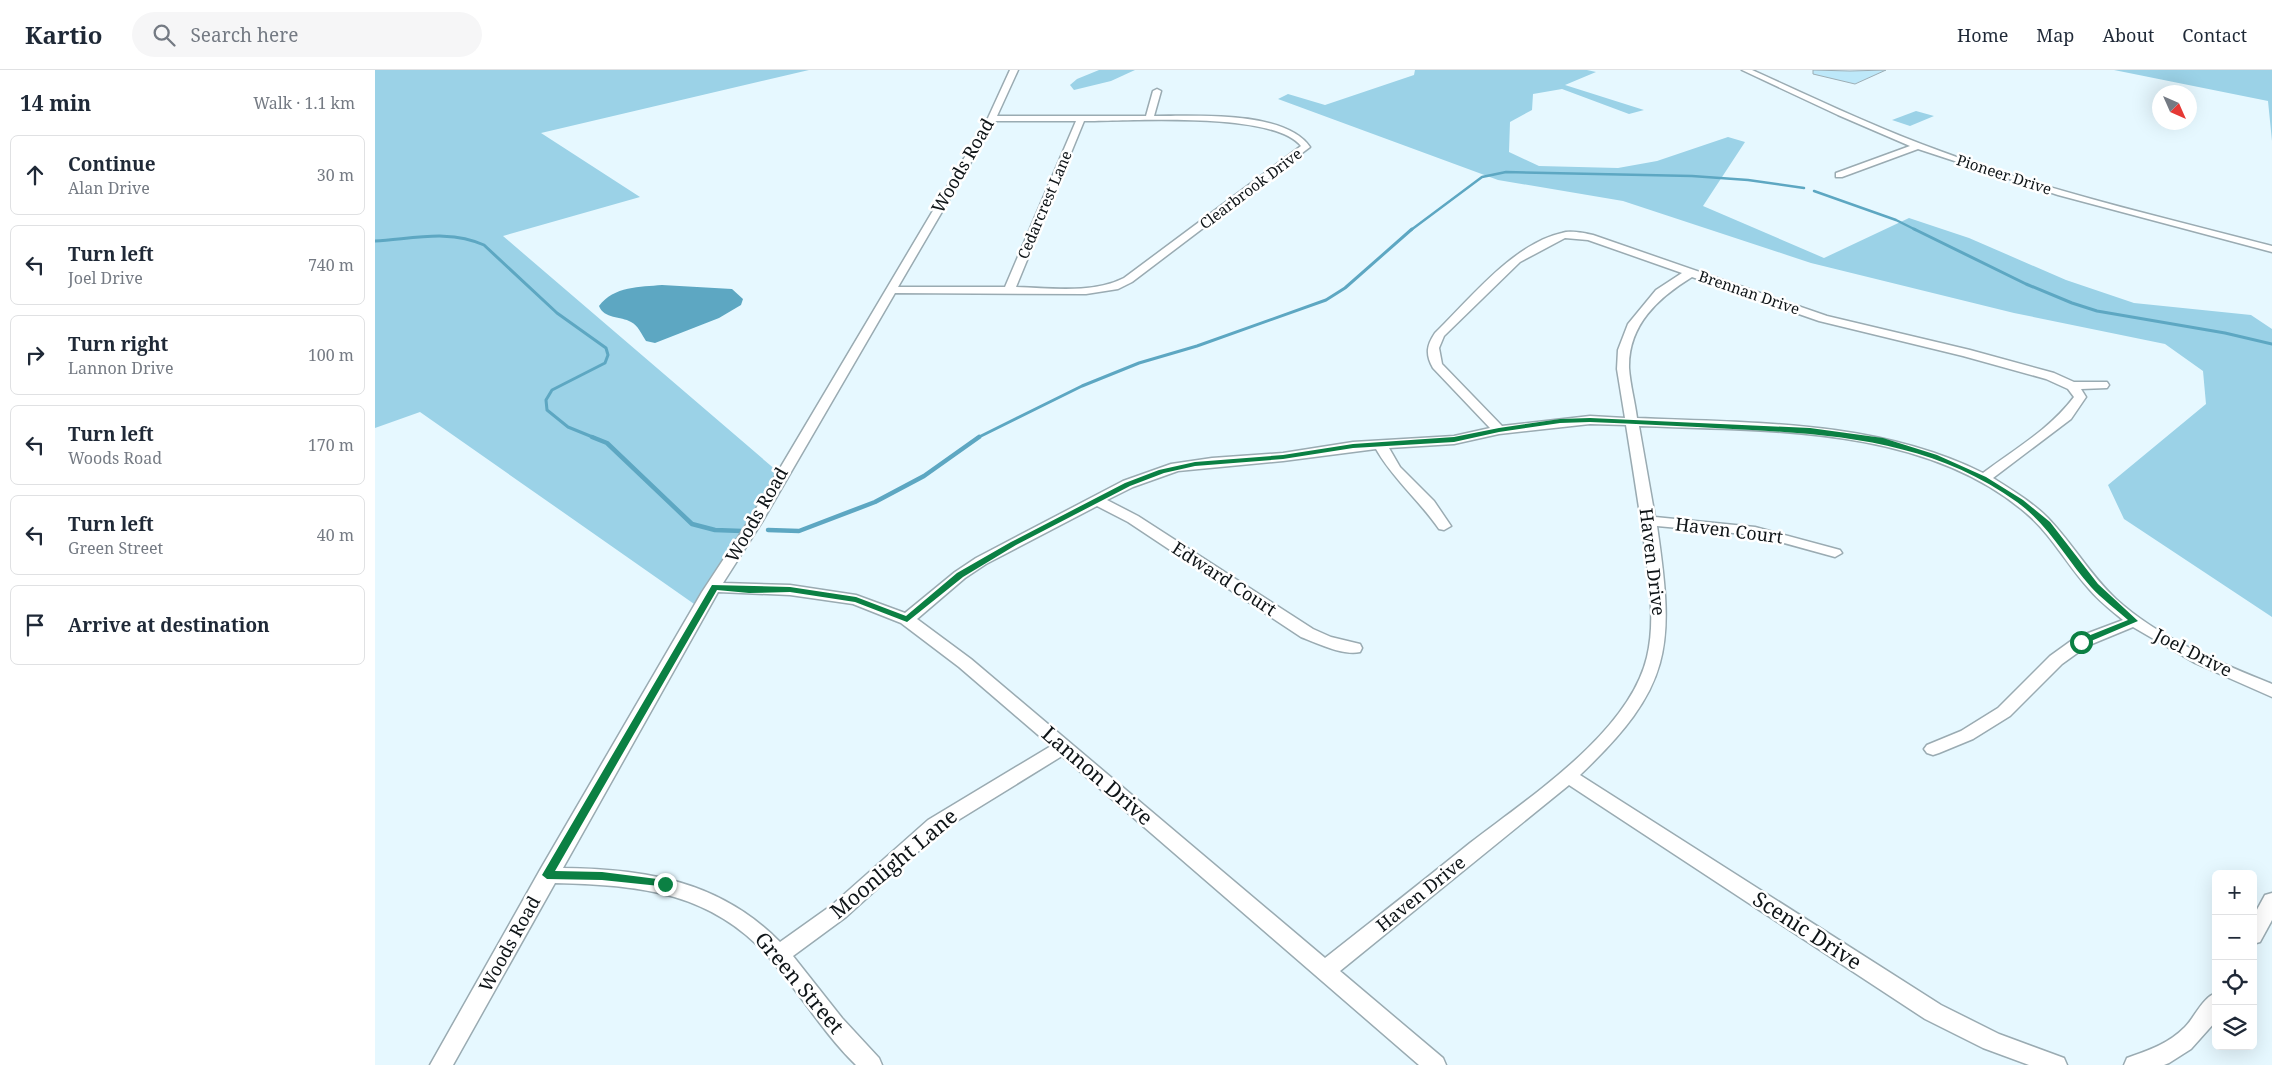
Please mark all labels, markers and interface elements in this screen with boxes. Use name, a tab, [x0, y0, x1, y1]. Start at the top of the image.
search box	[132, 12, 482, 57]
text: Kartio	[25, 18, 102, 51]
icon: search	[150, 21, 178, 49]
text: Search here	[190, 22, 298, 48]
text: Home	[1957, 23, 2008, 47]
text: Map	[2036, 23, 2074, 47]
text: About	[2102, 23, 2154, 47]
text: Contact	[2182, 23, 2247, 47]
north arrow	[2152, 85, 2197, 130]
text: 14 min	[20, 89, 91, 117]
text: Walk · 1.1 km	[253, 92, 355, 114]
street label: Woods Road	[925, 114, 999, 217]
street label: Clearbrook Drive	[1195, 143, 1306, 233]
street label: Cedarcrest Lane	[1012, 147, 1076, 262]
street label: Pioneer Drive	[1954, 149, 2054, 199]
text: Continue	[68, 151, 156, 177]
icon: ahead	[21, 161, 49, 189]
text: 30 m	[317, 164, 354, 186]
text: Alan Drive	[68, 177, 150, 199]
text: Turn left	[68, 241, 154, 267]
icon: left	[21, 251, 49, 279]
text: 740 m	[308, 254, 354, 276]
street label: Brennan Drive	[1696, 265, 1803, 319]
text: Joel Drive	[68, 267, 143, 289]
text: Turn right	[68, 331, 168, 357]
icon: right	[21, 341, 49, 369]
text: 100 m	[308, 344, 354, 366]
text: Lannon Drive	[68, 357, 173, 379]
text: Turn left	[68, 421, 154, 447]
icon: left	[21, 431, 49, 459]
text: 170 m	[308, 434, 354, 456]
text: Woods Road	[68, 447, 162, 469]
street label: Woods Road	[719, 463, 793, 566]
street label: Haven Drive	[1634, 507, 1671, 617]
text: Turn left	[68, 511, 154, 537]
street label: Haven Court	[1674, 511, 1784, 549]
icon: left	[21, 521, 49, 549]
text: 40 m	[317, 524, 354, 546]
street label: Edward Court	[1168, 535, 1281, 621]
text: Green Street	[68, 537, 163, 559]
icon: arrive	[21, 611, 49, 639]
text: Arrive at destination	[68, 612, 270, 638]
street label: Joel Drive	[2150, 622, 2236, 682]
route start	[2070, 631, 2093, 654]
street label: Lannon Drive	[1036, 719, 1159, 831]
street label: Moonlight Lane	[824, 802, 963, 925]
street label: Haven Drive	[1371, 850, 1470, 937]
map controls	[2212, 870, 2257, 1050]
button: +	[2212, 870, 2257, 915]
route end	[654, 873, 677, 896]
street label: Scenic Drive	[1748, 885, 1867, 976]
street label: Woods Road	[473, 891, 545, 996]
button: −	[2212, 915, 2257, 960]
street label: Green Street	[749, 926, 851, 1039]
button: locate	[2212, 960, 2257, 1005]
button: layers	[2212, 1005, 2257, 1050]

